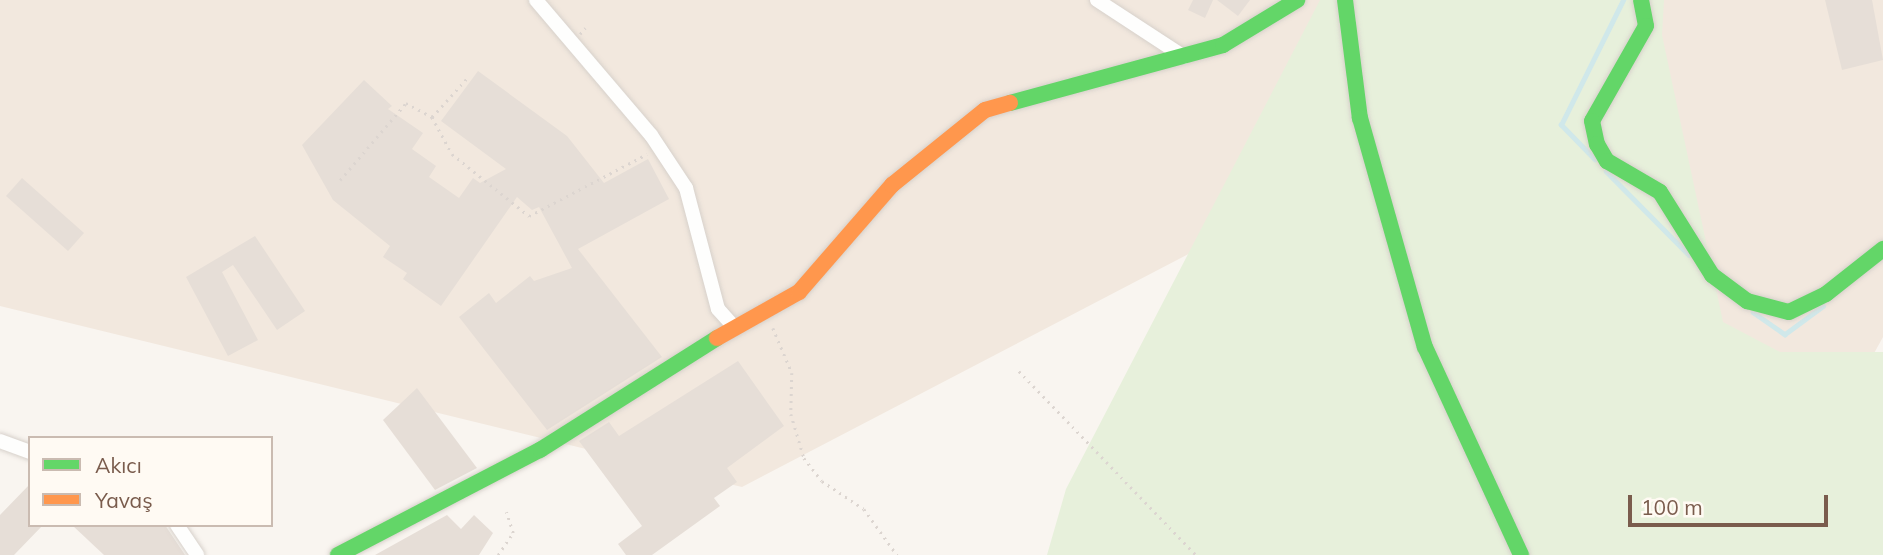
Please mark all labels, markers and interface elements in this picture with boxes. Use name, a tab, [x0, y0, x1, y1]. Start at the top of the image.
legend	[28, 436, 273, 527]
text: Akıcı	[95, 452, 142, 478]
scale bar	[1631, 482, 1830, 526]
text: Yavaş	[95, 487, 153, 513]
text: 100 m	[1641, 494, 1703, 520]

